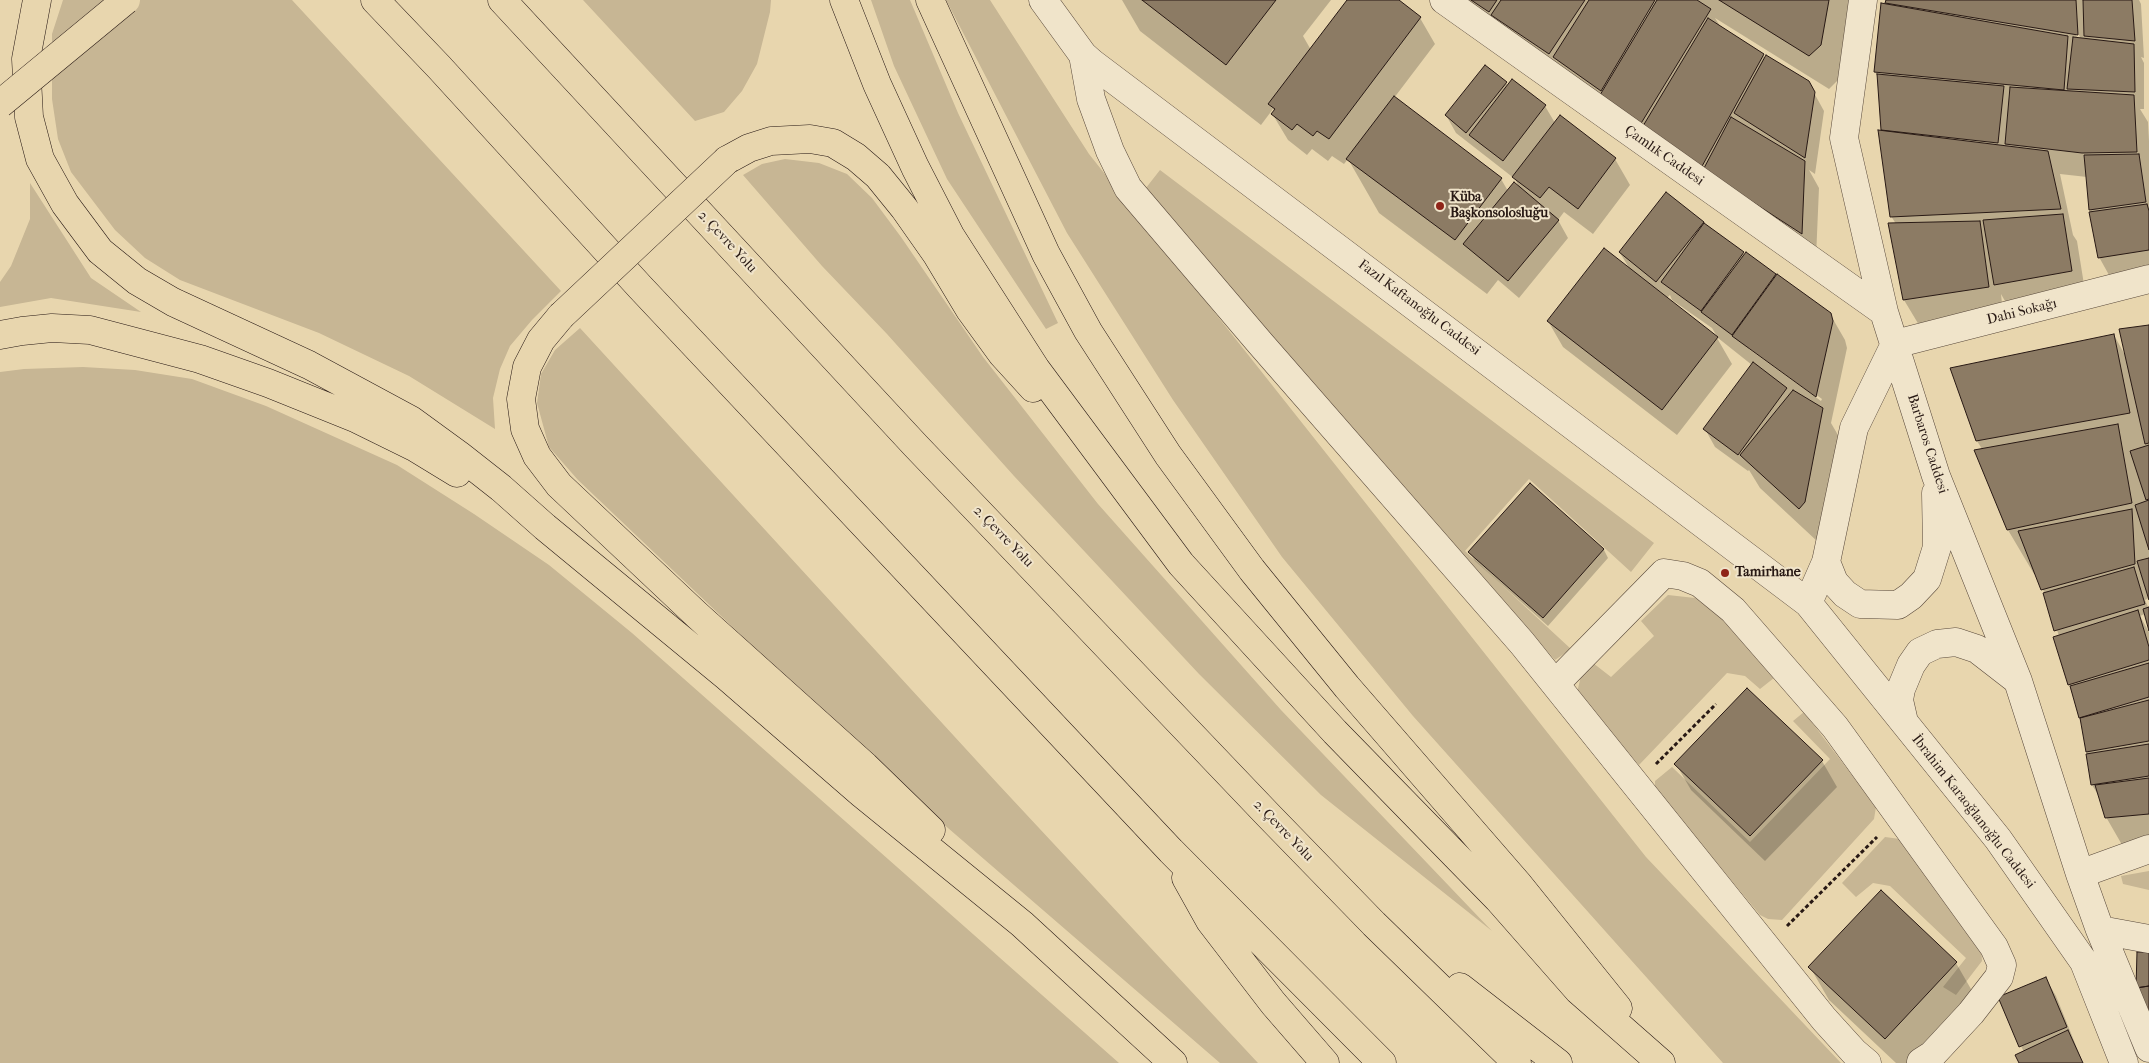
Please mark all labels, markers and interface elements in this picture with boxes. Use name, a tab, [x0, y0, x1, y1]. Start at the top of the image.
street label: Çamlık Caddesi	[1621, 122, 1707, 190]
place label: Küba Başkonsolosluğu	[1450, 190, 1548, 222]
marker: Küba Başkonsolosluğu	[1434, 200, 1446, 212]
street label: 2. Çevre Yolu	[694, 207, 760, 277]
street label: Fazıl Kaftanoğlu Caddesi	[1355, 257, 1483, 359]
street label: Dahi Sokağı	[1985, 295, 2059, 329]
street label: Barbaros Caddesi	[1903, 392, 1951, 496]
street label: 2. Çevre Yolu	[970, 503, 1036, 571]
place label: Tamirhane	[1735, 565, 1801, 581]
marker: Tamirhane	[1719, 567, 1731, 579]
street label: İbrahim Karaoğlanoğlu Caddesi	[1908, 732, 2038, 892]
street label: 2. Çevre Yolu	[1250, 797, 1316, 865]

